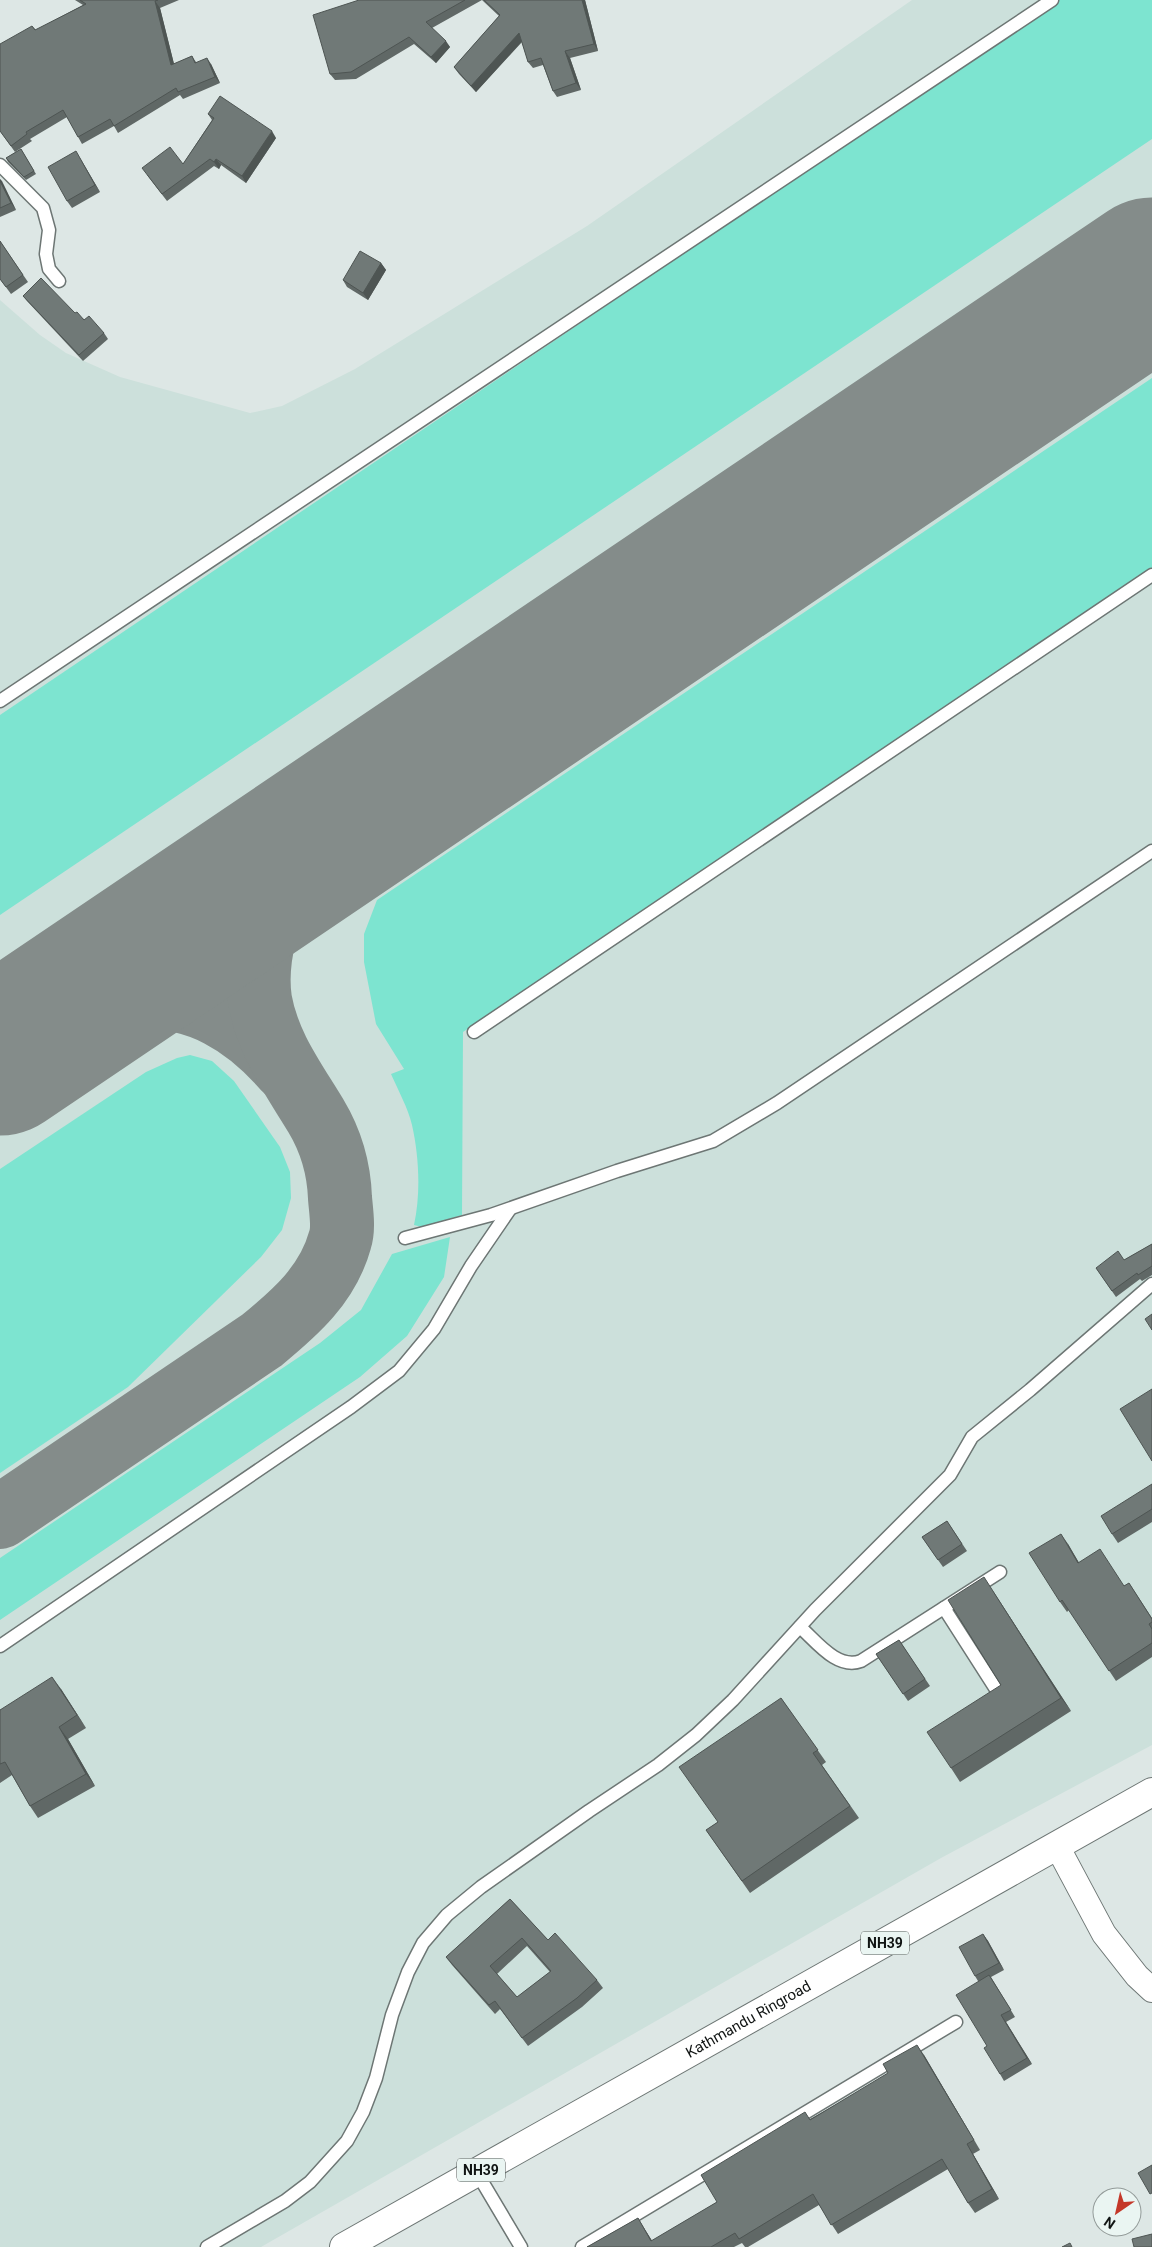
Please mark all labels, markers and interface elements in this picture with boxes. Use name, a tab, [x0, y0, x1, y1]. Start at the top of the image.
road number: NH39	[861, 1932, 909, 1955]
street label: Kathmandu Ringroad	[683, 1977, 814, 2062]
road number: NH39	[457, 2158, 505, 2182]
north arrow	[1092, 2187, 1142, 2237]
text: N	[1101, 2213, 1118, 2232]

